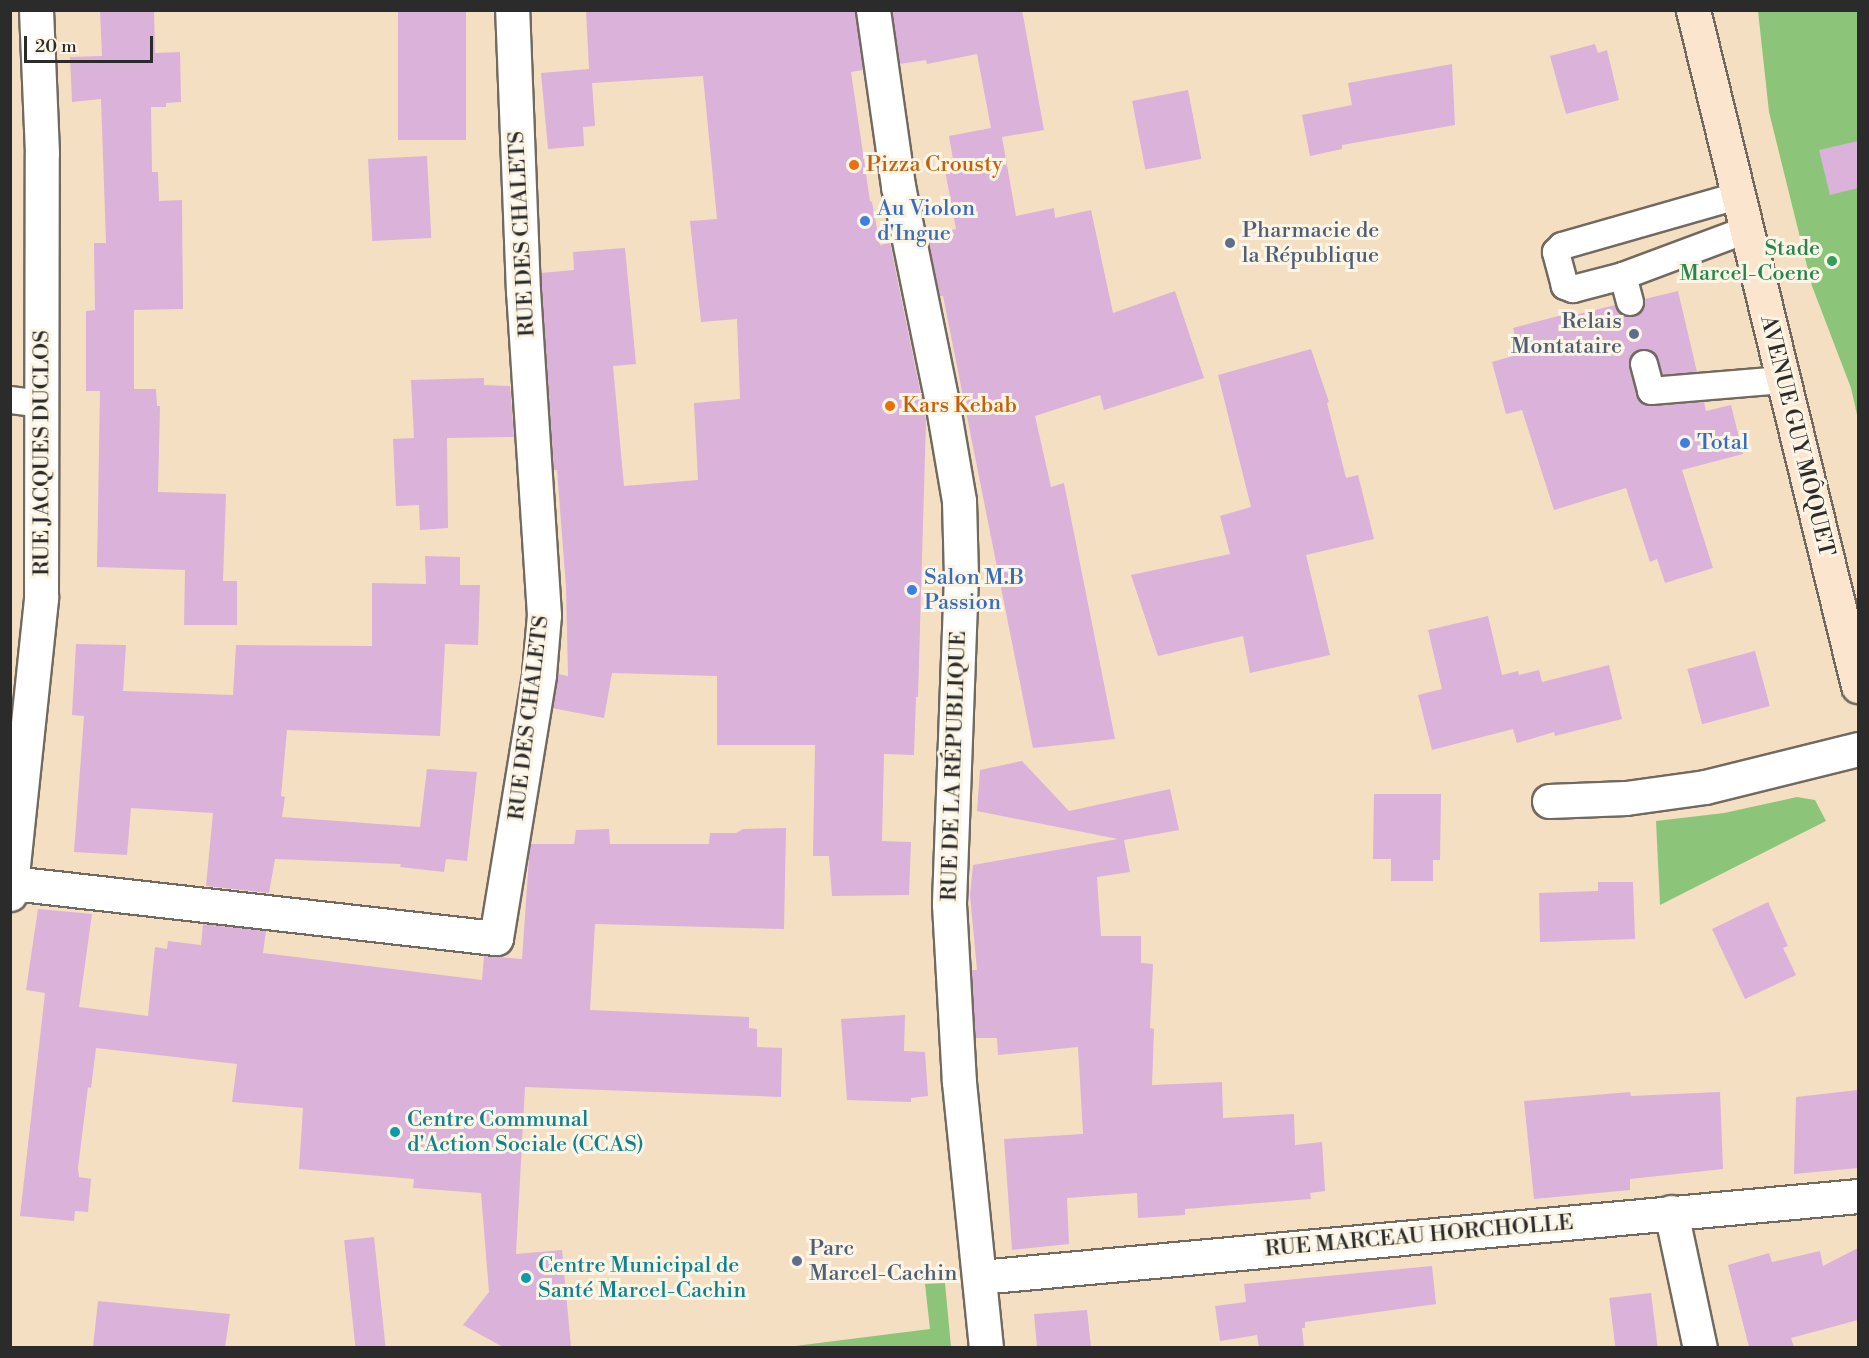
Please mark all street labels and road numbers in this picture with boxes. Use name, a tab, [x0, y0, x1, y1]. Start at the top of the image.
street label: RUE DES CHALETS	[503, 130, 541, 338]
street label: AVENUE GUY MÔQUET	[1754, 313, 1840, 559]
street label: RUE JACQUES DUCLOS	[29, 330, 55, 576]
street label: RUE DES CHALETS	[503, 614, 555, 822]
street label: RUE DE LA RÉPUBLIQUE	[936, 630, 972, 902]
street label: RUE MARCEAU HORCHOLLE	[1264, 1209, 1574, 1263]

